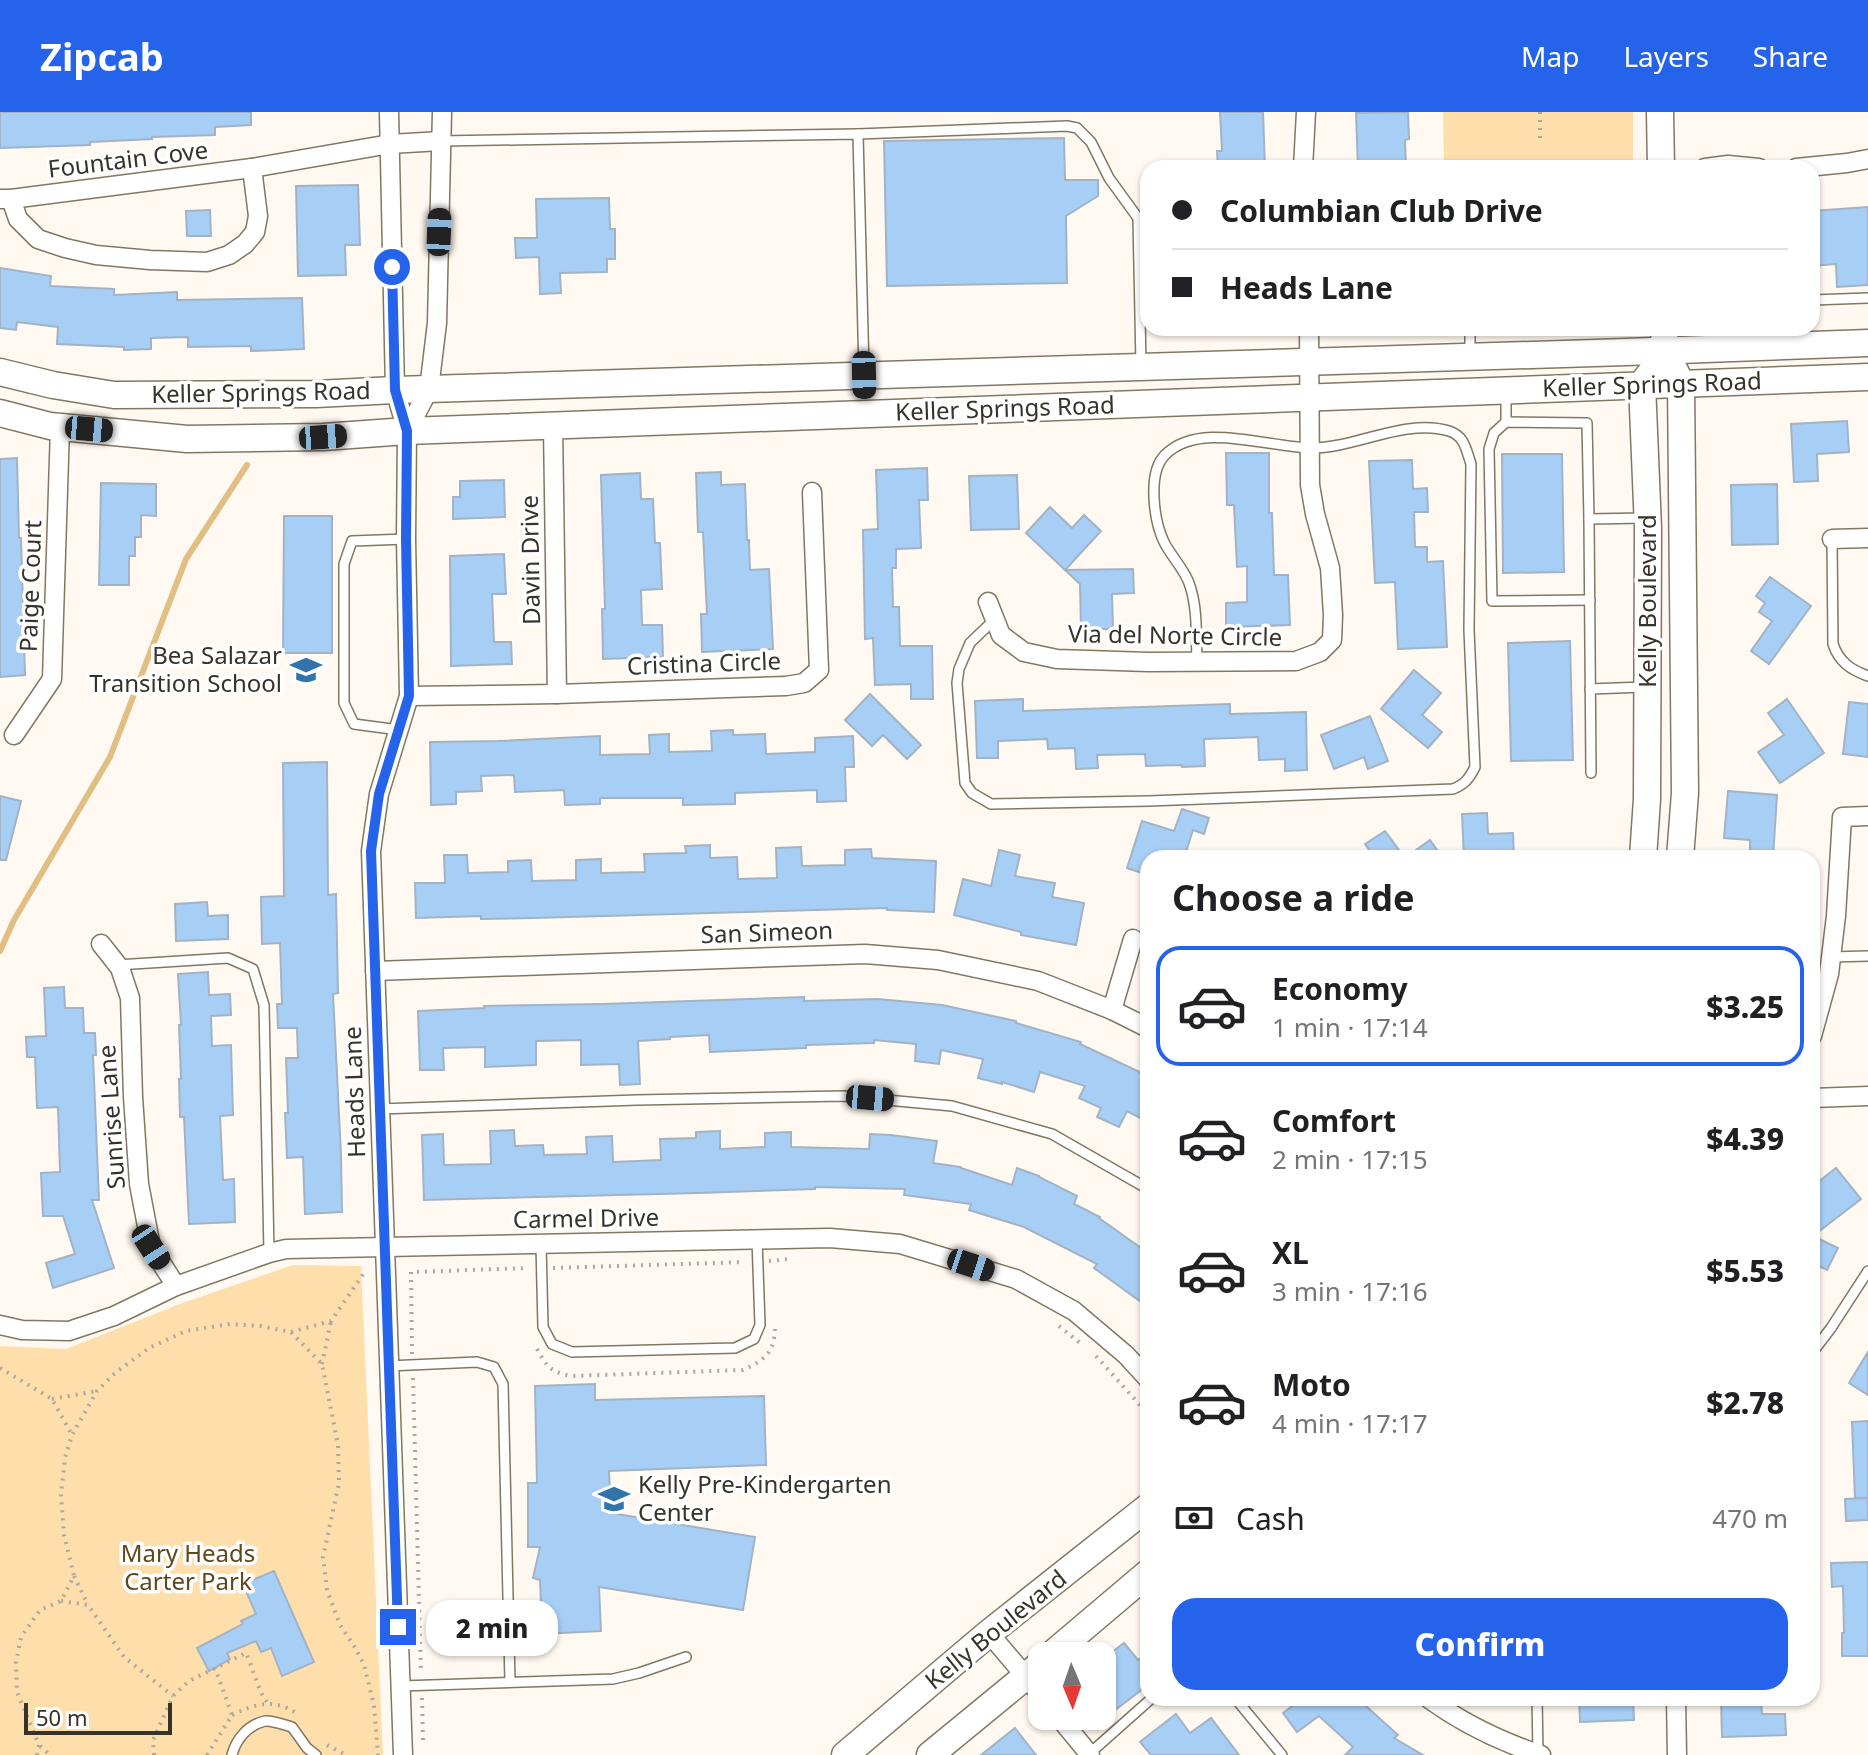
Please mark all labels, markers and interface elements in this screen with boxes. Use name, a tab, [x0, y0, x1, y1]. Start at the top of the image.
text: Zipcab	[40, 30, 164, 82]
text: Map	[1521, 37, 1579, 75]
text: Layers	[1623, 37, 1709, 75]
text: Share	[1753, 37, 1828, 75]
street label: Fountain Cove	[46, 132, 210, 185]
text: Columbian Club Drive	[1220, 190, 1543, 231]
car	[426, 208, 452, 256]
route start	[374, 249, 410, 285]
text: Heads Lane	[1220, 267, 1393, 308]
car	[852, 351, 876, 399]
street label: Keller Springs Road	[1542, 363, 1762, 404]
street label: Keller Springs Road	[151, 373, 371, 410]
street label: Keller Springs Road	[895, 387, 1115, 428]
car	[64, 415, 114, 443]
car	[298, 423, 348, 451]
street label: Davin Drive	[512, 495, 547, 625]
street label: Kelly Boulevard	[1630, 514, 1663, 688]
street label: Paige Court	[11, 519, 48, 652]
street label: Via del Norte Circle	[1068, 616, 1282, 653]
place label: Bea Salazar Transition School	[89, 638, 282, 699]
street label: Cristina Circle	[626, 643, 782, 682]
school or university icon: Bea Salazar Transition School	[289, 653, 323, 687]
text: Choose a ride	[1172, 873, 1414, 922]
street label: San Simeon	[700, 913, 834, 950]
text: Economy	[1272, 968, 1408, 1009]
icon: car	[1176, 970, 1248, 1042]
text: $3.25	[1706, 986, 1784, 1027]
text: 1 min · 17:14	[1272, 1009, 1428, 1045]
street label: Heads Lane	[335, 1026, 372, 1158]
street label: Sunrise Lane	[89, 1044, 132, 1190]
car	[845, 1084, 895, 1112]
text: Comfort	[1272, 1100, 1396, 1141]
icon: car	[1176, 1102, 1248, 1174]
text: $4.39	[1706, 1118, 1784, 1159]
text: 2 min · 17:15	[1272, 1141, 1428, 1177]
street label: Carmel Drive	[513, 1200, 659, 1235]
car	[128, 1220, 174, 1274]
text: XL	[1272, 1232, 1309, 1273]
icon: car	[1176, 1234, 1248, 1306]
car	[944, 1246, 998, 1284]
text: $5.53	[1706, 1250, 1784, 1291]
text: 3 min · 17:16	[1272, 1273, 1428, 1309]
text: Moto	[1272, 1364, 1351, 1405]
icon: car	[1176, 1366, 1248, 1438]
text: $2.78	[1706, 1382, 1784, 1423]
text: 4 min · 17:17	[1272, 1405, 1428, 1441]
place label: Kelly Pre-Kindergarten Center	[638, 1467, 892, 1528]
school or university icon: Kelly Pre-Kindergarten Center	[597, 1482, 631, 1516]
icon: cash	[1172, 1496, 1216, 1540]
text: Cash	[1236, 1498, 1305, 1539]
text: 470 m	[1712, 1500, 1788, 1536]
park label: Mary Heads Carter Park	[121, 1536, 255, 1597]
street label: Kelly Boulevard	[917, 1561, 1073, 1696]
button: Confirm	[1172, 1598, 1788, 1690]
callout: 2 min	[426, 1599, 558, 1655]
route end	[380, 1609, 416, 1645]
text: 2 min	[456, 1610, 528, 1646]
north arrow	[1028, 1642, 1116, 1730]
map controls	[1028, 1642, 1116, 1730]
scale bar	[24, 1699, 172, 1735]
text: 50 m	[36, 1702, 87, 1732]

